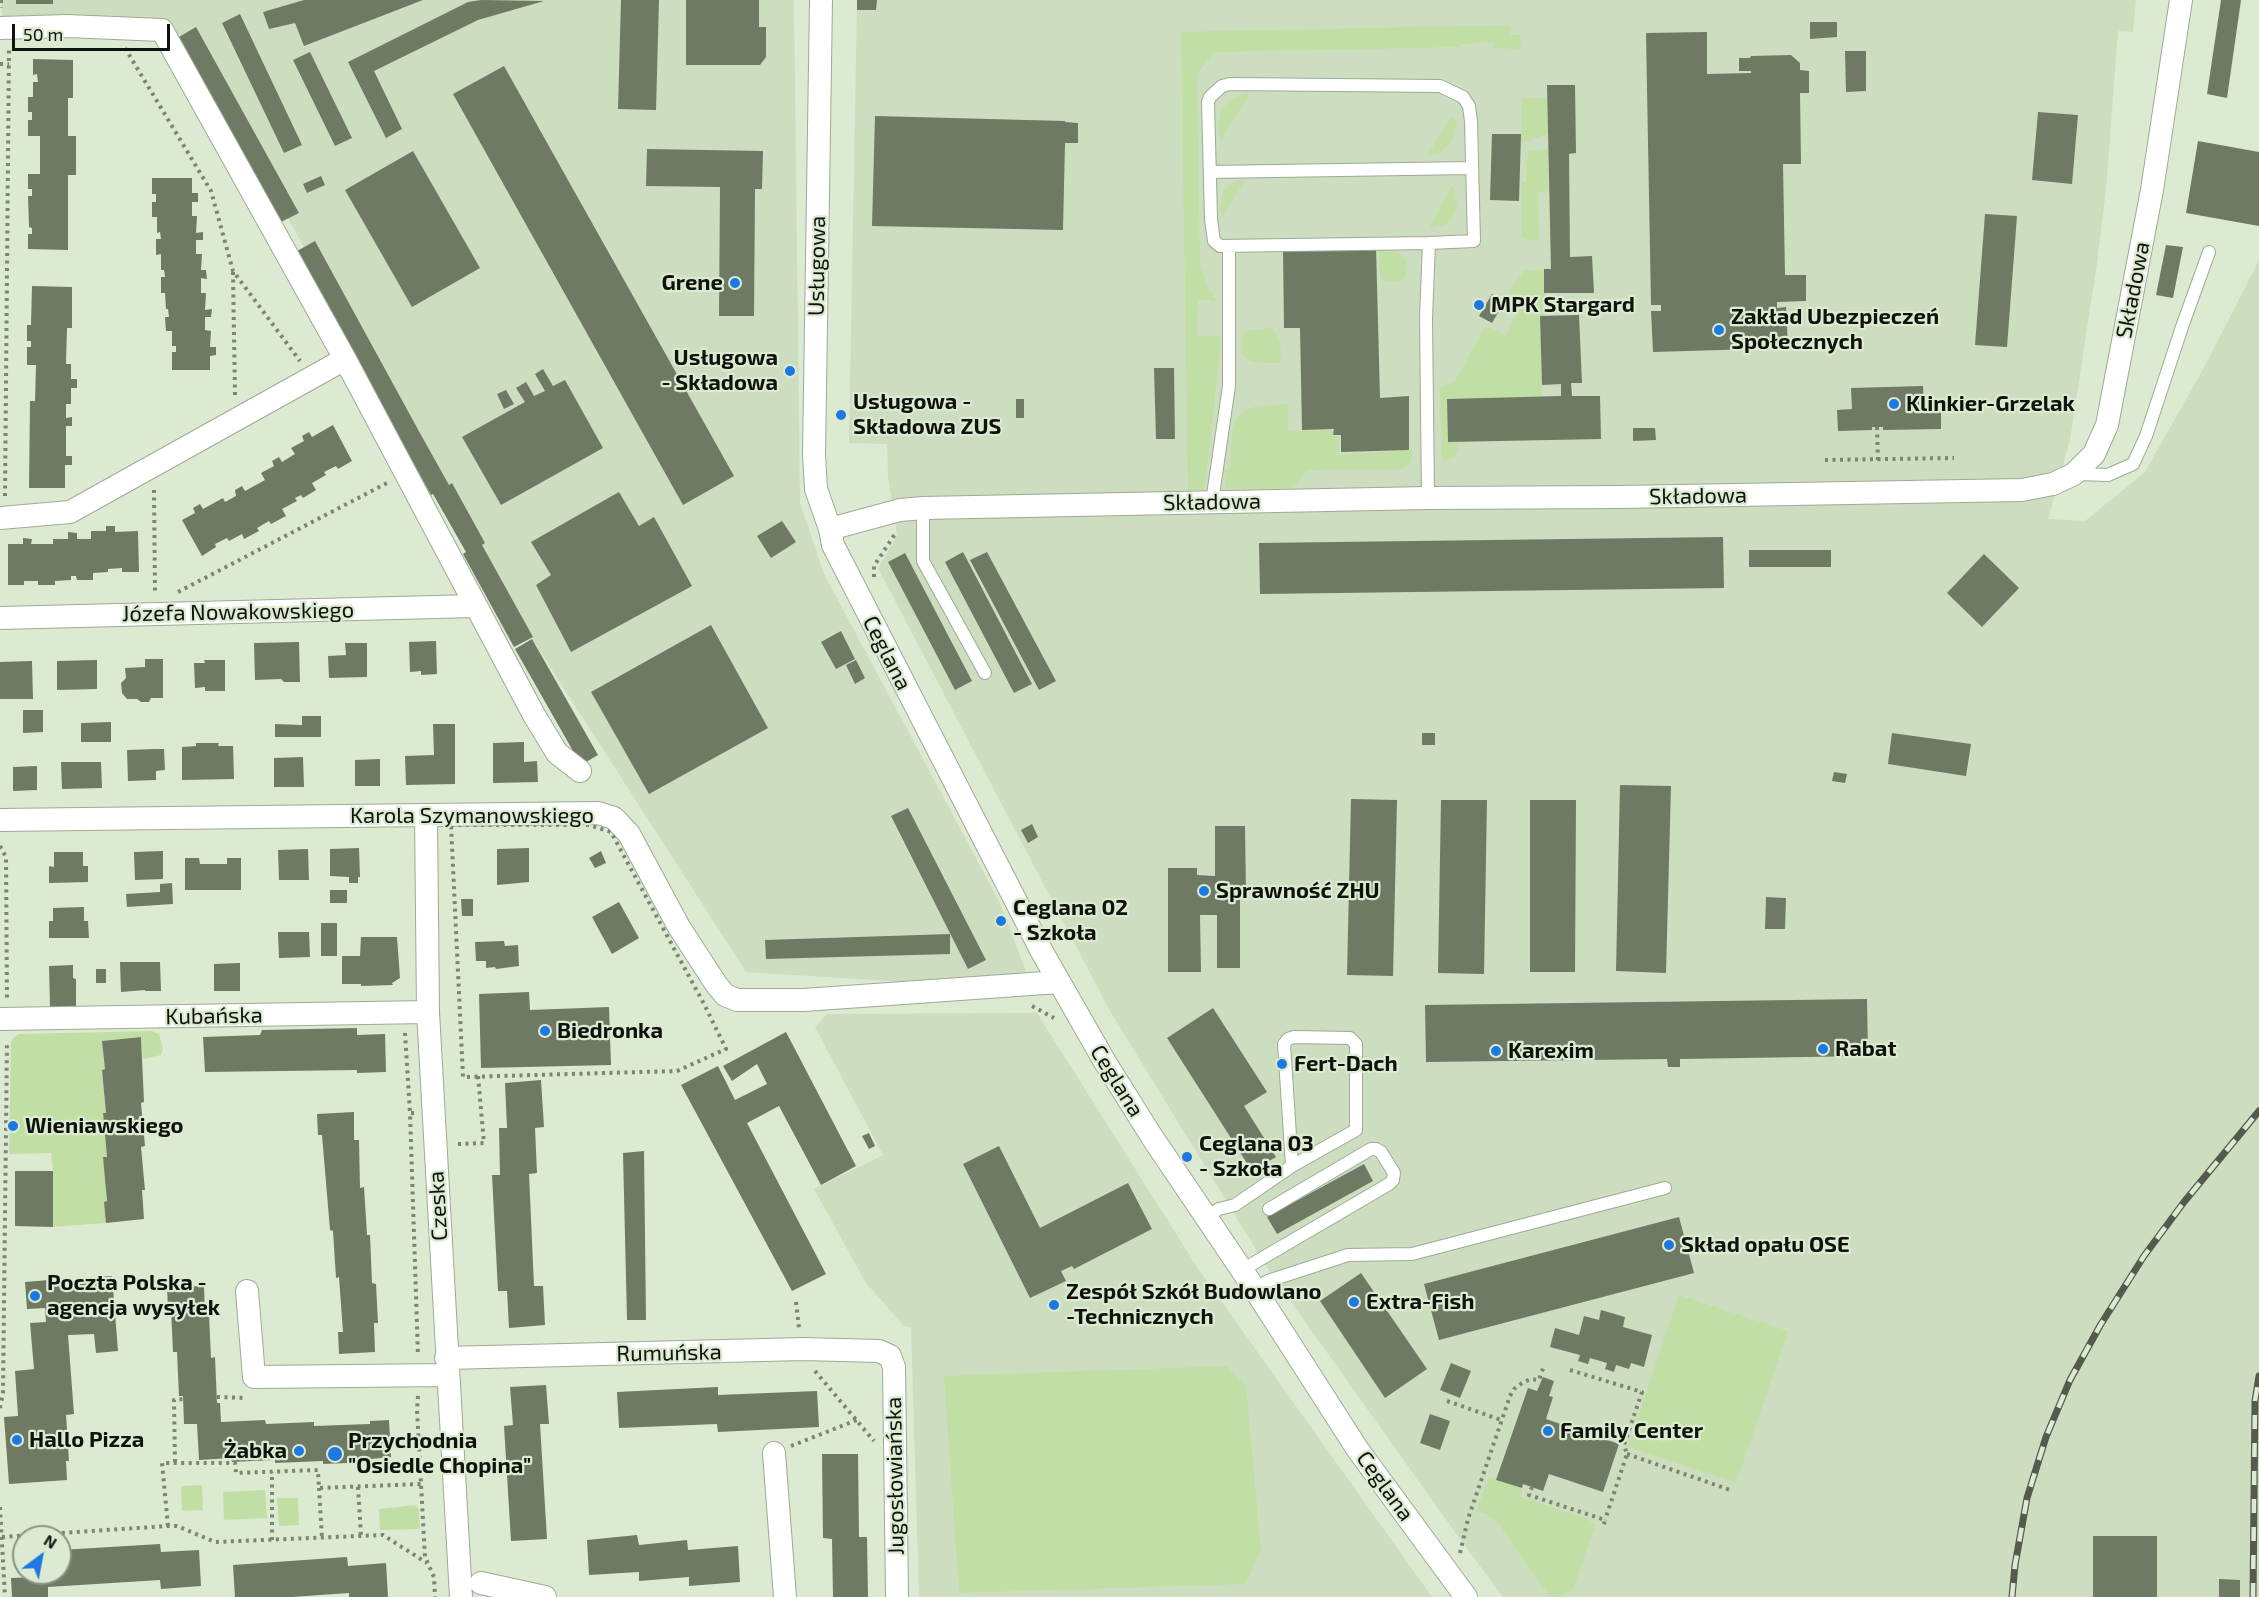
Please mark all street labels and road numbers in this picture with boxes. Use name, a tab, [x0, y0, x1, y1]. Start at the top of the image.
street label: Usługowa	[803, 216, 831, 316]
street label: Składowa	[2111, 239, 2155, 341]
street label: Składowa	[1649, 482, 1747, 510]
street label: Składowa	[1163, 488, 1261, 516]
street label: Józefa Nowakowskiego	[122, 597, 354, 627]
street label: Ceglana	[857, 611, 917, 695]
street label: Karola Szymanowskiego	[350, 803, 594, 829]
street label: Kubańska	[165, 1002, 263, 1030]
street label: Ceglana	[1085, 1040, 1149, 1122]
street label: Czeska	[423, 1170, 453, 1242]
street label: Rumuńska	[616, 1339, 722, 1367]
street label: Jugosłowiańska	[880, 1397, 910, 1555]
street label: Ceglana	[1351, 1446, 1419, 1526]

